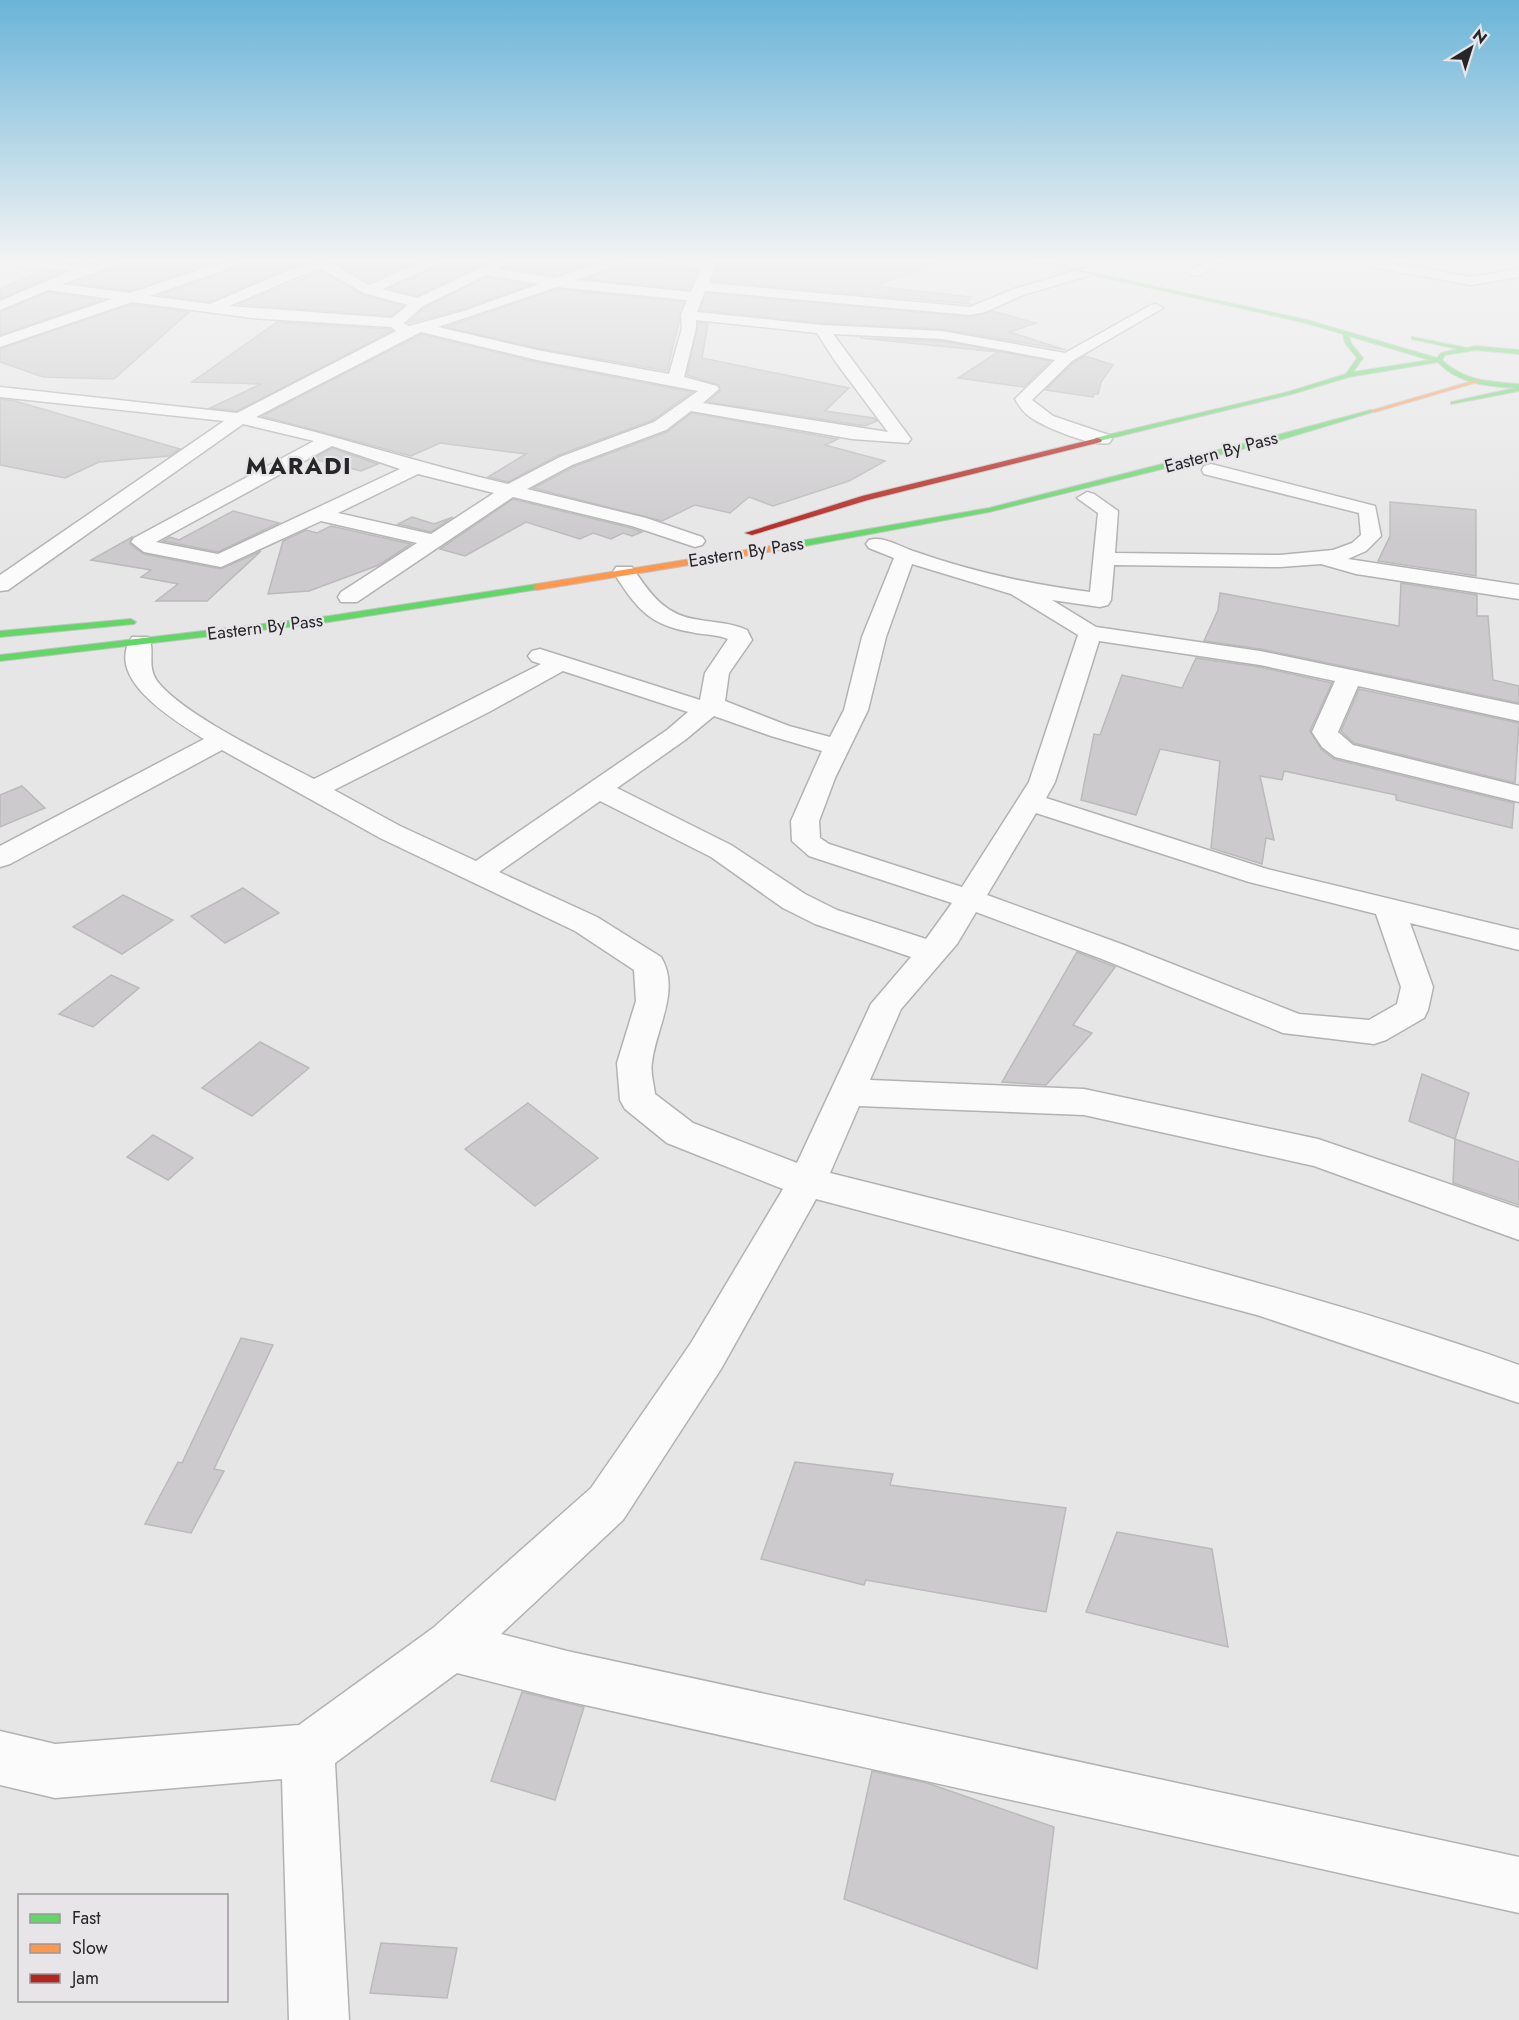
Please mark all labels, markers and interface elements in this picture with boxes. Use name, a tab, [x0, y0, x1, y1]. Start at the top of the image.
north arrow	[1441, 18, 1501, 78]
text: N	[1468, 24, 1492, 50]
street label: Eastern By Pass	[1161, 424, 1281, 480]
district label: MARADI	[246, 448, 352, 483]
street label: Eastern By Pass	[687, 530, 805, 574]
street label: Eastern By Pass	[206, 607, 324, 647]
legend	[18, 1894, 228, 2002]
text: Fast	[72, 1905, 101, 1931]
text: Slow	[72, 1935, 109, 1961]
text: Jam	[70, 1965, 99, 1991]

